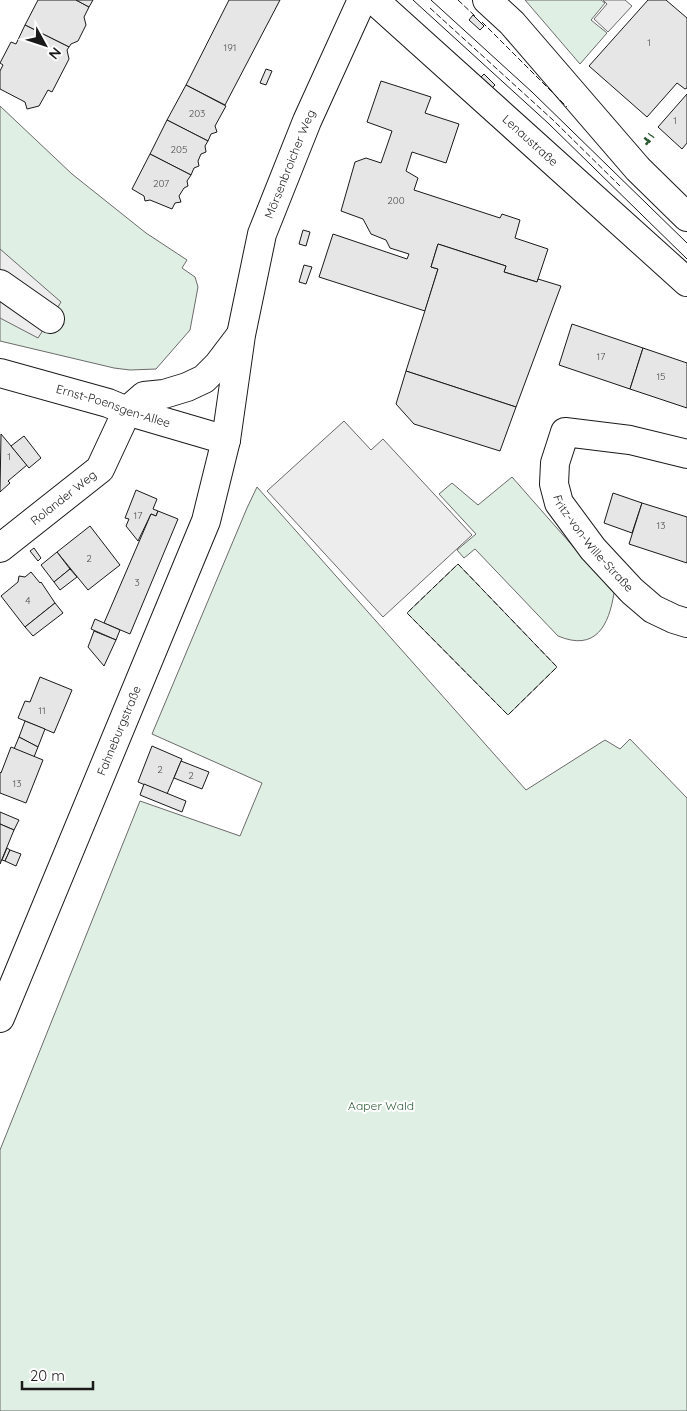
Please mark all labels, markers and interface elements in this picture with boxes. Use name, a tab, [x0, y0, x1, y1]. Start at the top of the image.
north arrow	[20, 20, 70, 70]
house number: 1	[647, 36, 651, 49]
house number: 191	[223, 41, 237, 54]
text: N	[45, 44, 65, 63]
house number: 203	[189, 107, 205, 120]
street label: Mörsenbroicher Weg	[261, 107, 318, 220]
street label: Lenaustraße	[499, 111, 561, 169]
house number: 1	[673, 114, 677, 127]
house number: 205	[171, 143, 187, 156]
house number: 207	[153, 177, 169, 190]
house number: 200	[387, 194, 405, 207]
house number: 17	[597, 350, 605, 363]
house number: 15	[656, 370, 666, 383]
street label: Ernst-Poensgen-Allee	[55, 381, 172, 430]
house number: 1	[7, 450, 11, 463]
street label: Rolander Weg	[27, 467, 99, 528]
street label: Fritz-von-Wille-Straße	[550, 493, 637, 595]
house number: 17	[134, 509, 142, 522]
house number: 13	[657, 519, 665, 532]
house number: 2	[86, 552, 92, 565]
house number: 3	[134, 576, 140, 589]
house number: 4	[25, 594, 31, 607]
street label: Fahneburgstraße	[93, 683, 144, 778]
house number: 11	[38, 704, 46, 717]
house number: 2	[157, 763, 163, 776]
house number: 2	[188, 769, 194, 782]
house number: 13	[13, 777, 21, 790]
park label: Aaper Wald	[348, 1098, 414, 1113]
scale bar	[22, 1358, 94, 1390]
text: 20 m	[30, 1366, 65, 1385]

